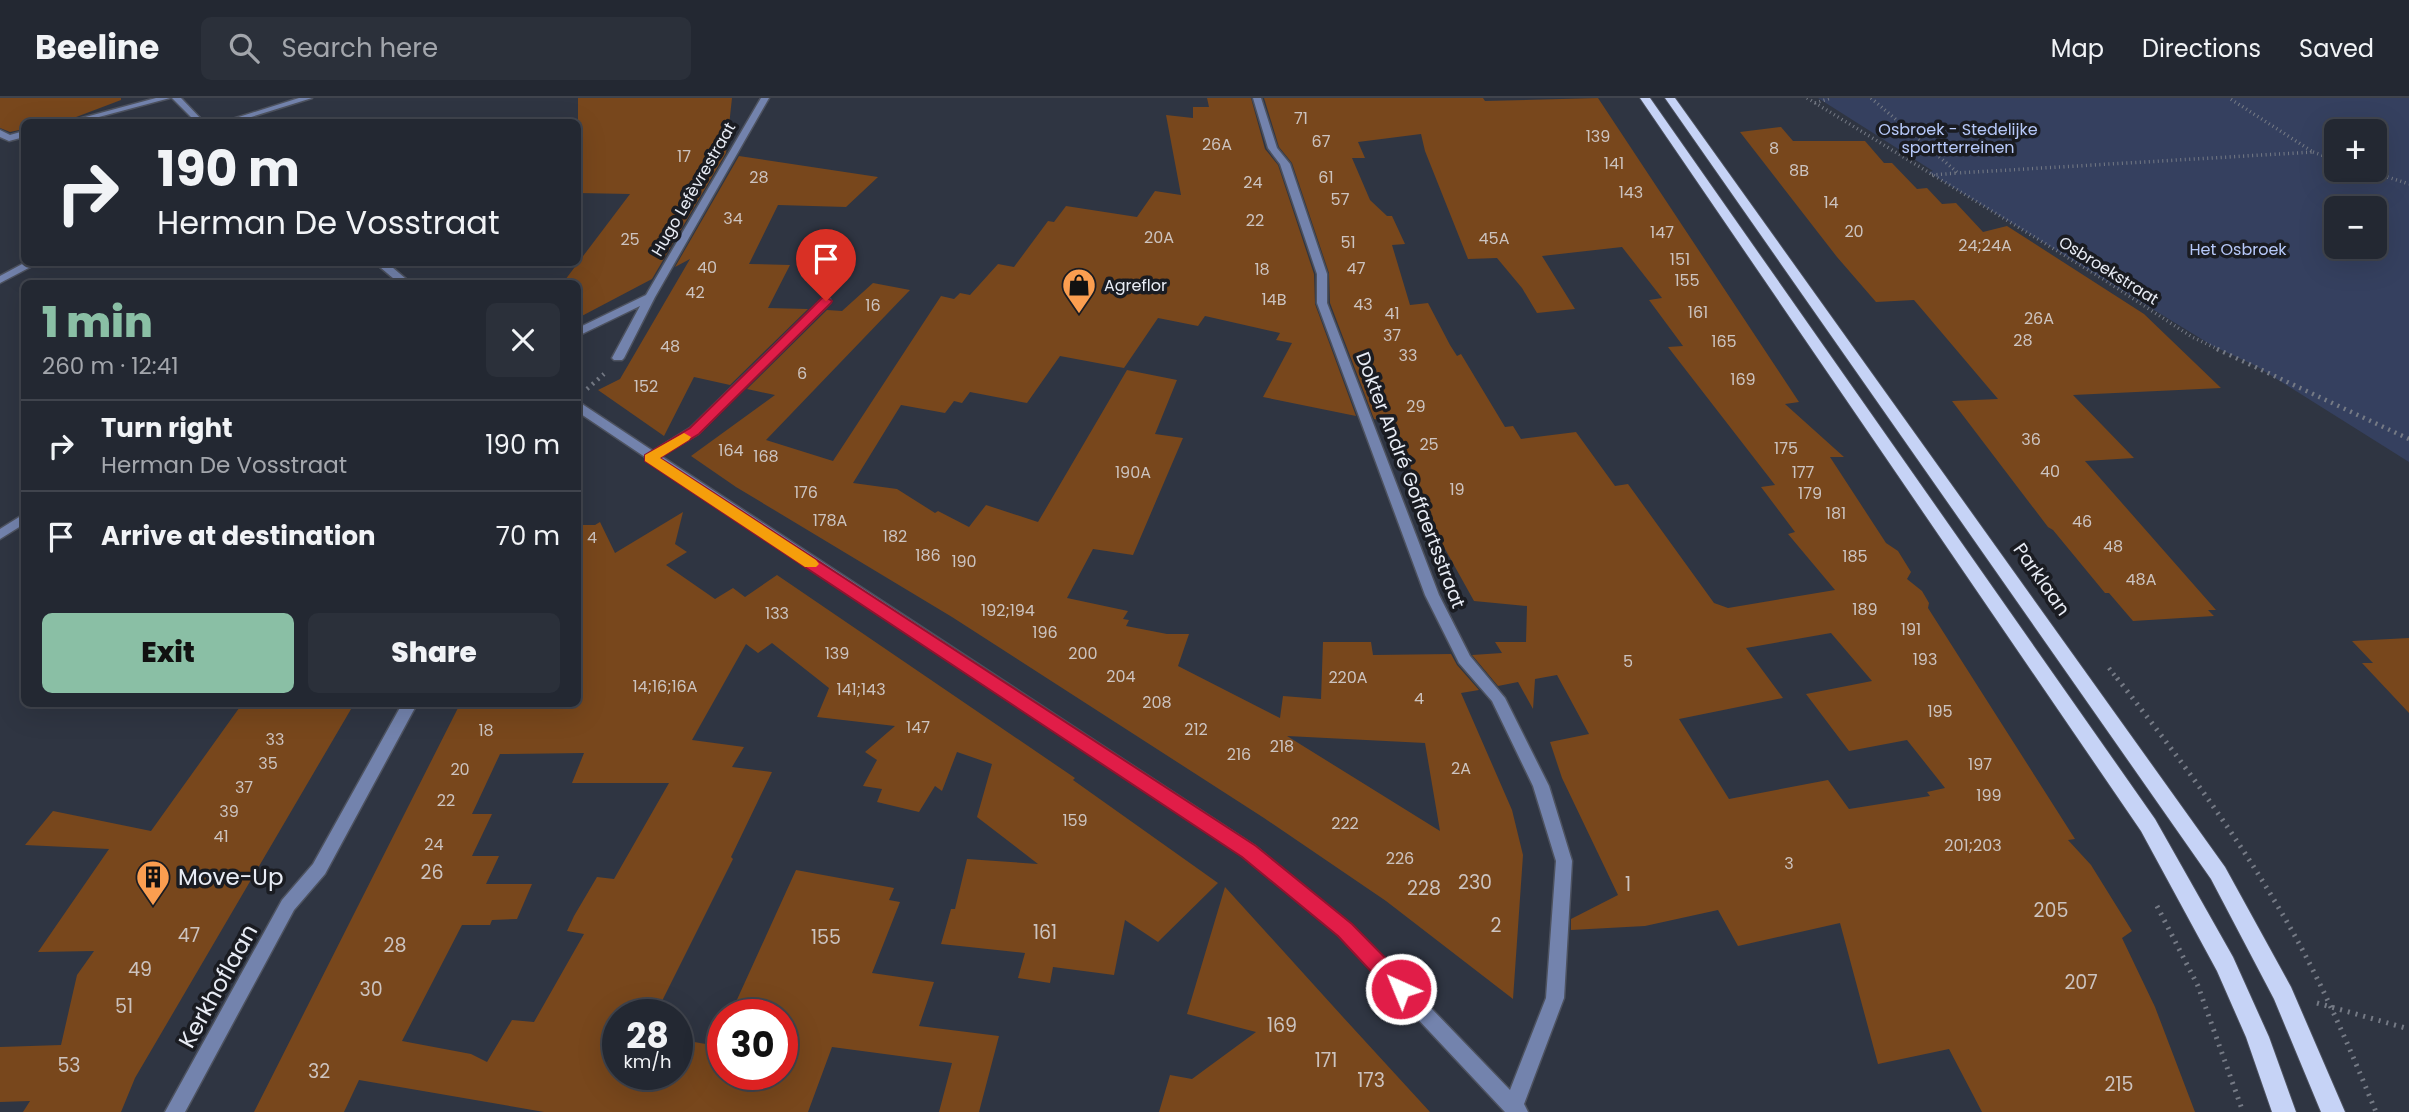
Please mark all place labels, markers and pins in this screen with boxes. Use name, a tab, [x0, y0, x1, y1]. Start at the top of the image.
pin	[796, 229, 856, 301]
shop icon: Agreflor	[1060, 266, 1098, 315]
place label: Agreflor	[1104, 274, 1167, 297]
building icon: Move-Up	[134, 858, 172, 907]
place label: Move-Up	[178, 861, 283, 893]

